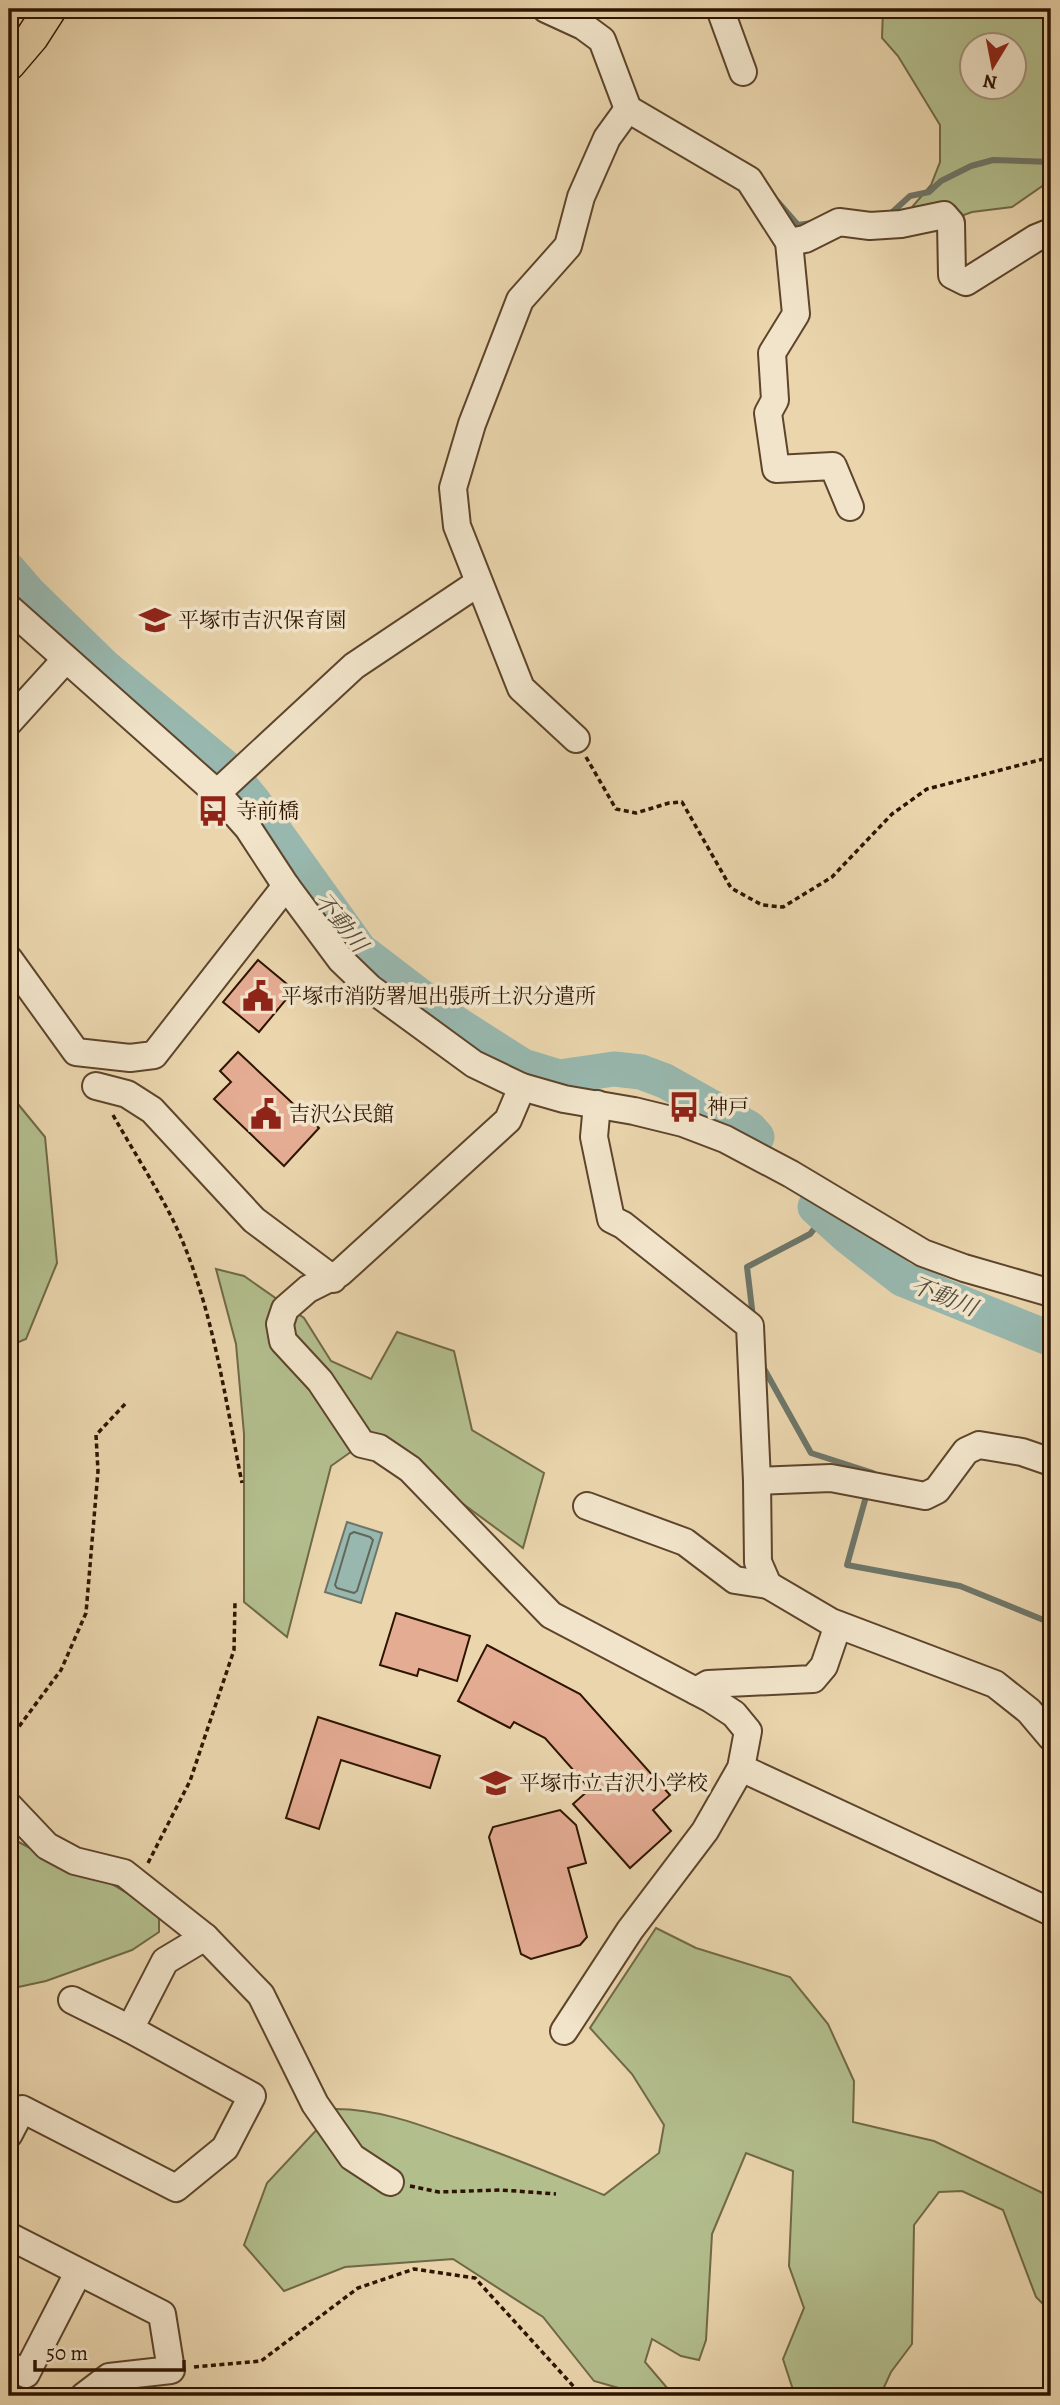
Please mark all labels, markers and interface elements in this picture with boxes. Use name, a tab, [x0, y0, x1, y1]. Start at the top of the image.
north arrow	[958, 32, 1028, 102]
text: N	[981, 68, 999, 96]
school or university icon: 平塚市吉沢保育園	[138, 603, 172, 637]
place label: 平塚市吉沢保育園	[178, 606, 346, 634]
bus stop icon: 寺前橋	[196, 794, 230, 828]
place label: 寺前橋	[236, 797, 299, 825]
water label: 不動川	[307, 886, 376, 961]
public building icon: 平塚市消防署旭出張所土沢分遣所	[241, 979, 275, 1013]
place label: 平塚市消防署旭出張所土沢分遣所	[281, 982, 596, 1010]
bus stop icon: 神戸	[667, 1090, 701, 1124]
place label: 神戸	[707, 1093, 749, 1121]
public building icon: 吉沢公民館	[249, 1097, 283, 1131]
place label: 吉沢公民館	[289, 1100, 394, 1128]
water label: 不動川	[906, 1269, 984, 1325]
school or university icon: 平塚市立吉沢小学校	[479, 1766, 513, 1800]
place label: 平塚市立吉沢小学校	[519, 1769, 708, 1797]
scale bar	[35, 2328, 184, 2372]
text: 50 m	[46, 2339, 88, 2367]

